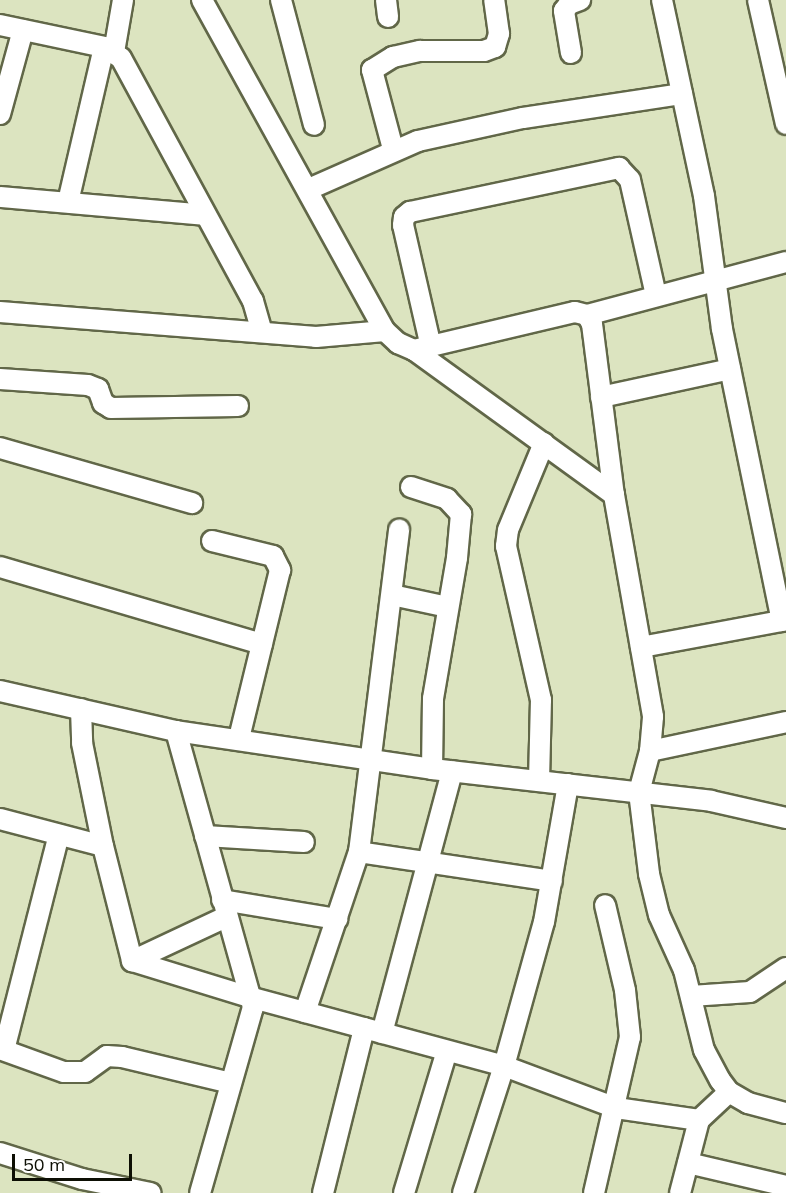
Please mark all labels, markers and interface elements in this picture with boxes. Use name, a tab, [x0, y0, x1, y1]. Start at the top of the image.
scale bar	[15, 1142, 135, 1180]
text: 50 m	[23, 1153, 65, 1176]

